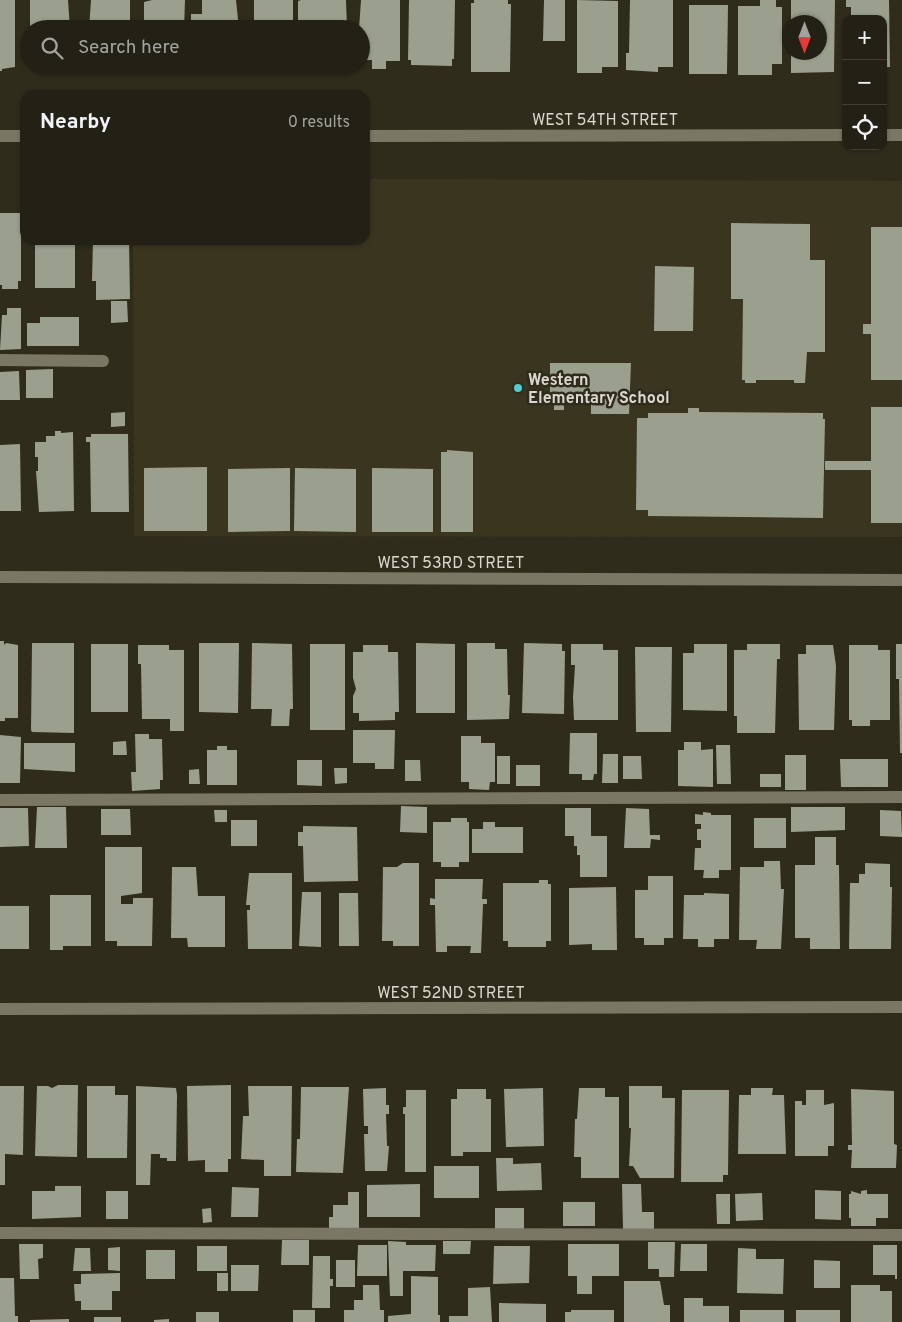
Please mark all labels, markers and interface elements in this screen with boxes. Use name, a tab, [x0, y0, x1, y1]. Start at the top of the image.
north arrow	[782, 15, 827, 60]
map controls	[842, 15, 887, 150]
button: +	[842, 15, 887, 60]
search box	[20, 20, 370, 75]
icon: search	[38, 34, 66, 62]
text: Search here	[78, 36, 180, 60]
button: −	[842, 60, 887, 105]
button: locate	[842, 105, 887, 150]
text: Nearby	[40, 109, 111, 136]
street label: WEST 54TH STREET	[532, 111, 678, 131]
text: 0 results	[288, 113, 350, 133]
place label: Western Elementary School	[528, 371, 670, 409]
marker: Western Elementary School	[512, 382, 524, 394]
street label: WEST 53RD STREET	[378, 554, 524, 574]
street label: WEST 52ND STREET	[377, 984, 525, 1004]

